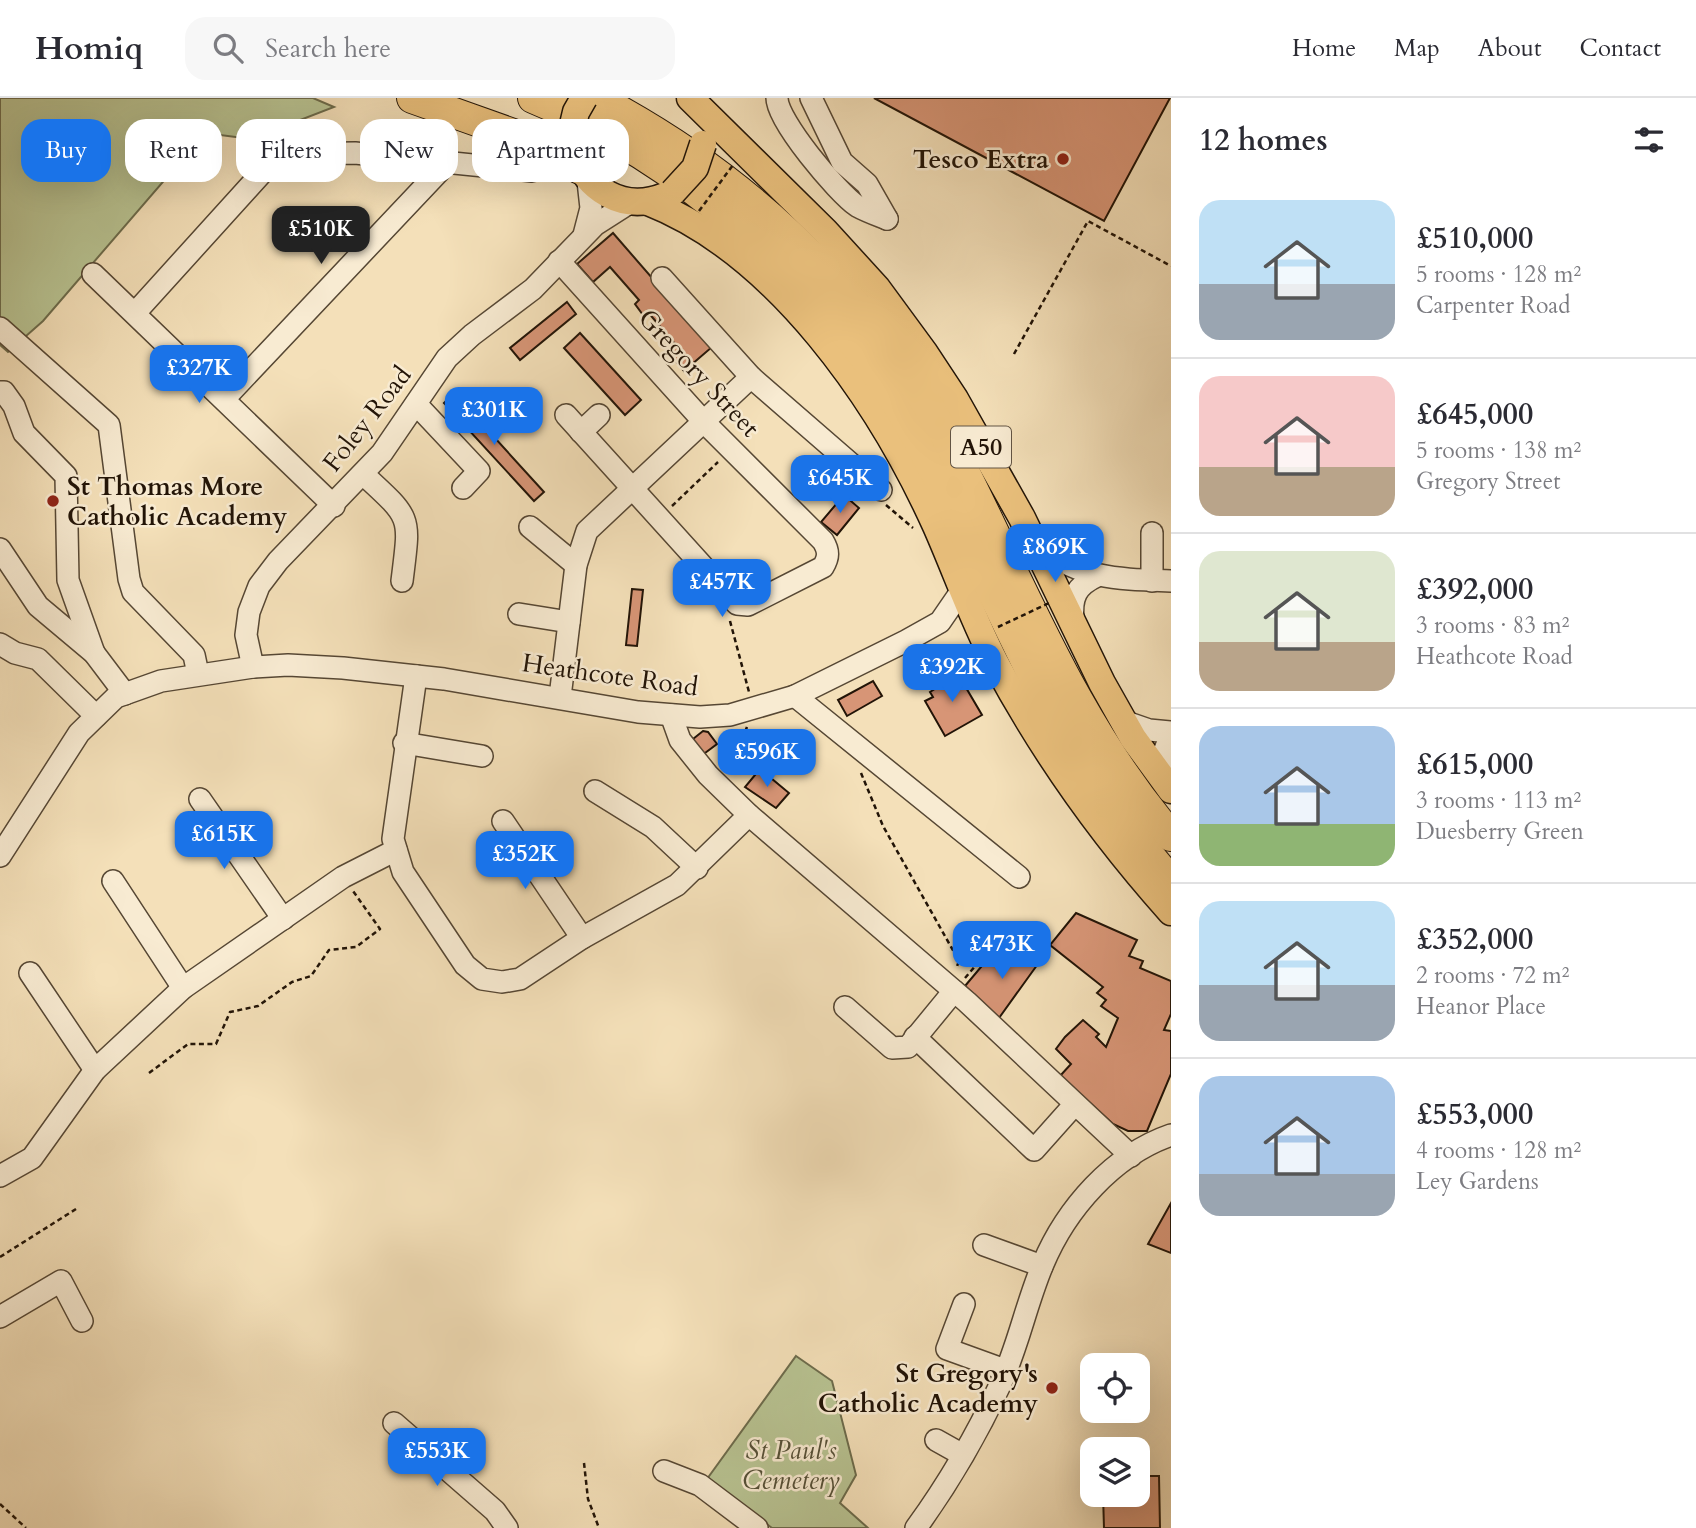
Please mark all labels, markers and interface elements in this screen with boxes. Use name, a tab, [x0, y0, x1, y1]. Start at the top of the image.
search box	[185, 17, 675, 80]
text: Homiq	[35, 26, 143, 71]
icon: search	[209, 29, 247, 67]
text: Search here	[265, 31, 391, 66]
text: Home	[1292, 32, 1356, 65]
text: Map	[1394, 32, 1440, 65]
text: About	[1478, 32, 1542, 65]
text: Contact	[1580, 32, 1661, 65]
chip: Buy	[21, 119, 111, 182]
chip: Rent	[125, 119, 222, 182]
chip: Filters	[236, 119, 346, 182]
chip: New	[360, 119, 458, 182]
chip: Apartment	[472, 119, 629, 182]
text: 12 homes	[1199, 120, 1328, 161]
icon: filters	[1630, 121, 1668, 159]
place label: Tesco Extra	[913, 142, 1049, 177]
marker: Tesco Extra	[1055, 151, 1071, 167]
pin: £510K	[272, 206, 370, 266]
text: £510K	[288, 213, 354, 244]
text: £510,000	[1416, 218, 1533, 259]
icon: home	[1255, 228, 1339, 312]
text: 5 rooms · 128 m²	[1416, 259, 1581, 290]
text: Carpenter Road	[1416, 290, 1571, 321]
street label: Gregory Street	[631, 301, 767, 445]
pin: £327K	[150, 345, 248, 405]
text: £327K	[166, 352, 232, 383]
street label: Foley Road	[315, 359, 419, 479]
pin: £301K	[445, 388, 543, 447]
text: £301K	[461, 394, 527, 425]
text: £645,000	[1416, 394, 1533, 435]
icon: home	[1255, 404, 1339, 488]
road number: A50	[951, 426, 1011, 468]
text: 5 rooms · 138 m²	[1416, 435, 1581, 466]
pin: £645K	[791, 456, 889, 515]
text: £645K	[807, 462, 873, 493]
text: Gregory Street	[1416, 466, 1560, 497]
place label: St Thomas More Catholic Academy	[67, 469, 287, 534]
marker: St Thomas More Catholic Academy	[45, 493, 61, 509]
pin: £869K	[1006, 524, 1104, 584]
text: £869K	[1022, 531, 1088, 562]
pin: £457K	[673, 560, 771, 619]
text: £457K	[689, 566, 755, 597]
text: £392,000	[1416, 569, 1533, 610]
icon: home	[1255, 579, 1339, 663]
text: 3 rooms · 83 m²	[1416, 610, 1569, 641]
text: Heathcote Road	[1416, 641, 1573, 672]
pin: £392K	[903, 644, 1001, 704]
street label: Heathcote Road	[520, 645, 700, 705]
text: £392K	[919, 651, 985, 682]
pin: £596K	[718, 730, 816, 789]
text: £596K	[734, 736, 800, 767]
text: £615,000	[1416, 744, 1533, 785]
icon: home	[1255, 754, 1339, 838]
text: 3 rooms · 113 m²	[1416, 785, 1581, 816]
pin: £615K	[175, 812, 273, 871]
text: Duesberry Green	[1416, 816, 1584, 847]
text: £615K	[191, 818, 257, 849]
pin: £352K	[476, 832, 574, 891]
text: £352K	[492, 838, 558, 869]
text: £352,000	[1416, 919, 1533, 960]
pin: £473K	[953, 922, 1051, 981]
text: £473K	[969, 928, 1035, 959]
icon: home	[1255, 929, 1339, 1013]
text: 2 rooms · 72 m²	[1416, 960, 1569, 991]
text: Heanor Place	[1416, 991, 1546, 1022]
text: £553,000	[1416, 1094, 1533, 1135]
icon: home	[1255, 1104, 1339, 1188]
text: 4 rooms · 128 m²	[1416, 1135, 1581, 1166]
text: Ley Gardens	[1416, 1166, 1539, 1197]
map controls	[1080, 1353, 1150, 1507]
button: locate	[1080, 1353, 1150, 1423]
place label: St Gregory's Catholic Academy	[818, 1356, 1038, 1421]
marker: St Gregory's Catholic Academy	[1044, 1380, 1060, 1396]
pin: £553K	[388, 1428, 486, 1488]
park label: St Paul's Cemetery	[742, 1433, 840, 1498]
text: £553K	[404, 1435, 470, 1466]
button: layers	[1080, 1437, 1150, 1507]

